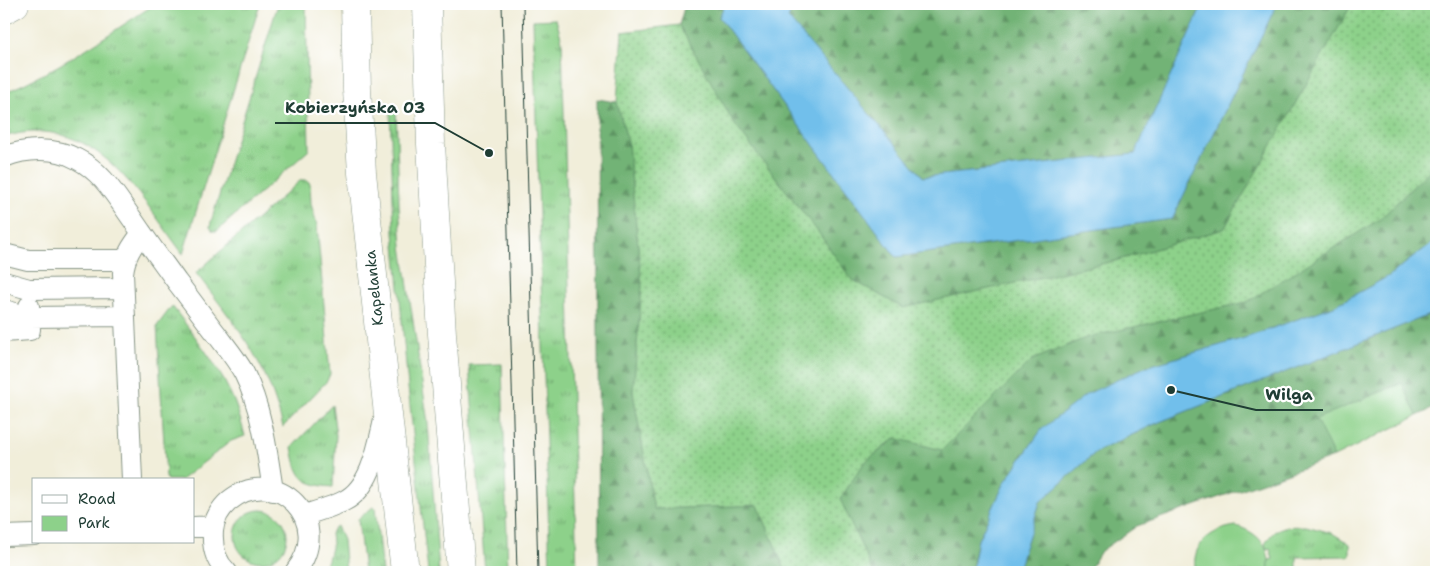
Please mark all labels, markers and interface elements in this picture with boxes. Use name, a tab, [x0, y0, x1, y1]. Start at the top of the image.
callout: Kobierzyńska 03	[275, 92, 435, 123]
text: Kobierzyńska 03	[285, 97, 425, 118]
street label: Kapelanka	[360, 249, 388, 327]
callout: Wilga	[1256, 379, 1323, 410]
text: Wilga	[1265, 384, 1313, 405]
legend	[32, 478, 195, 544]
text: Road	[78, 489, 116, 509]
text: Park	[78, 513, 110, 533]

